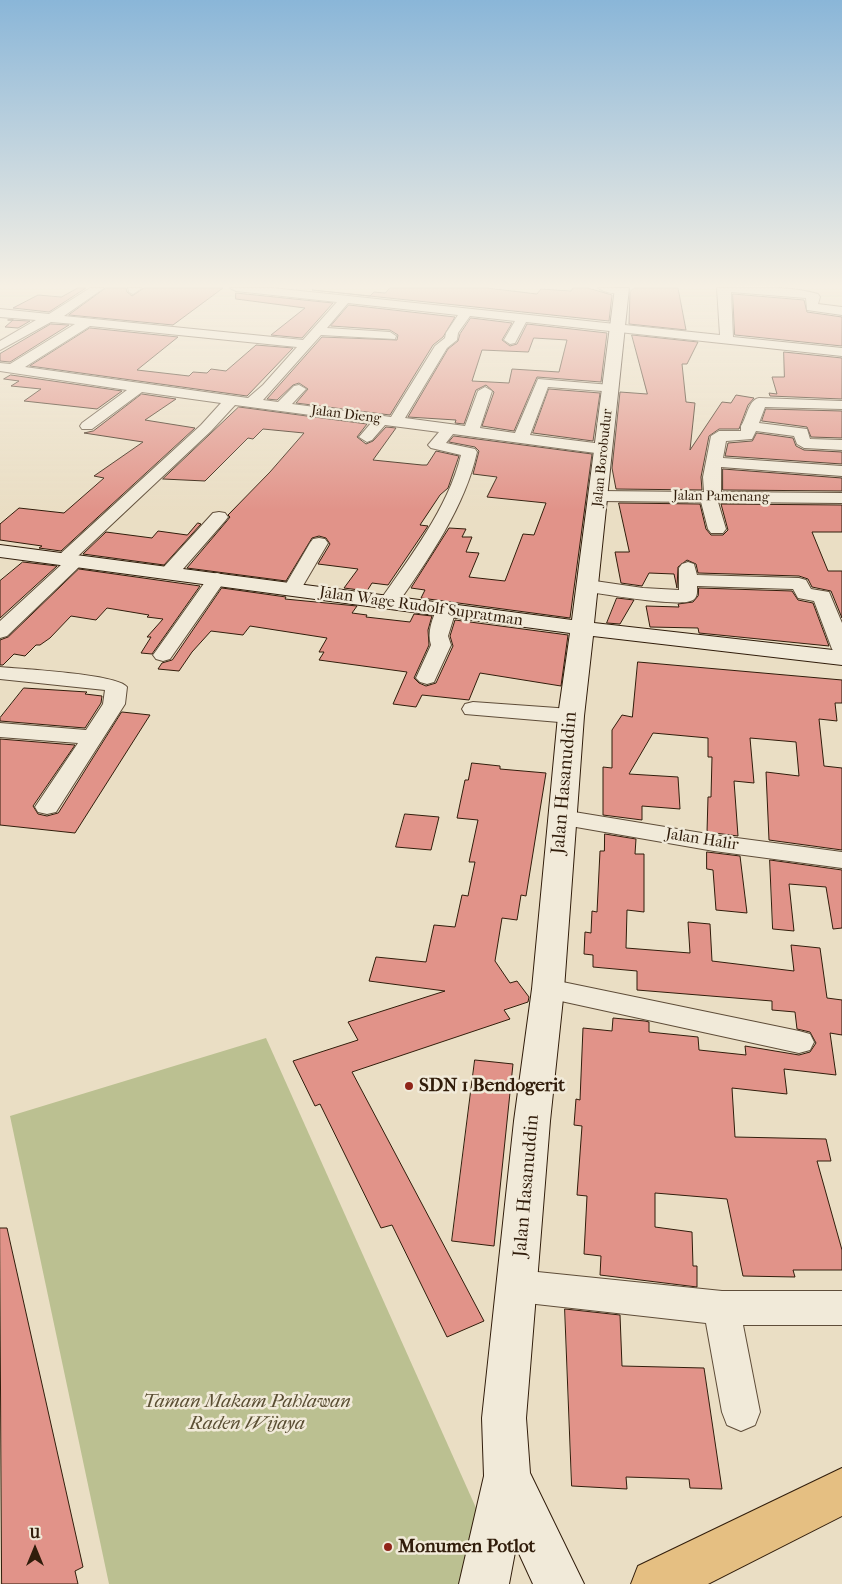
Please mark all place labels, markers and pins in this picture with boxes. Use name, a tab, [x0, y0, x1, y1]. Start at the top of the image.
place label: SDN 1 Bendogerit	[419, 1075, 565, 1097]
marker: SDN 1 Bendogerit	[403, 1080, 415, 1092]
place label: Monumen Potlot	[398, 1536, 535, 1558]
marker: Monumen Potlot	[382, 1541, 394, 1553]

